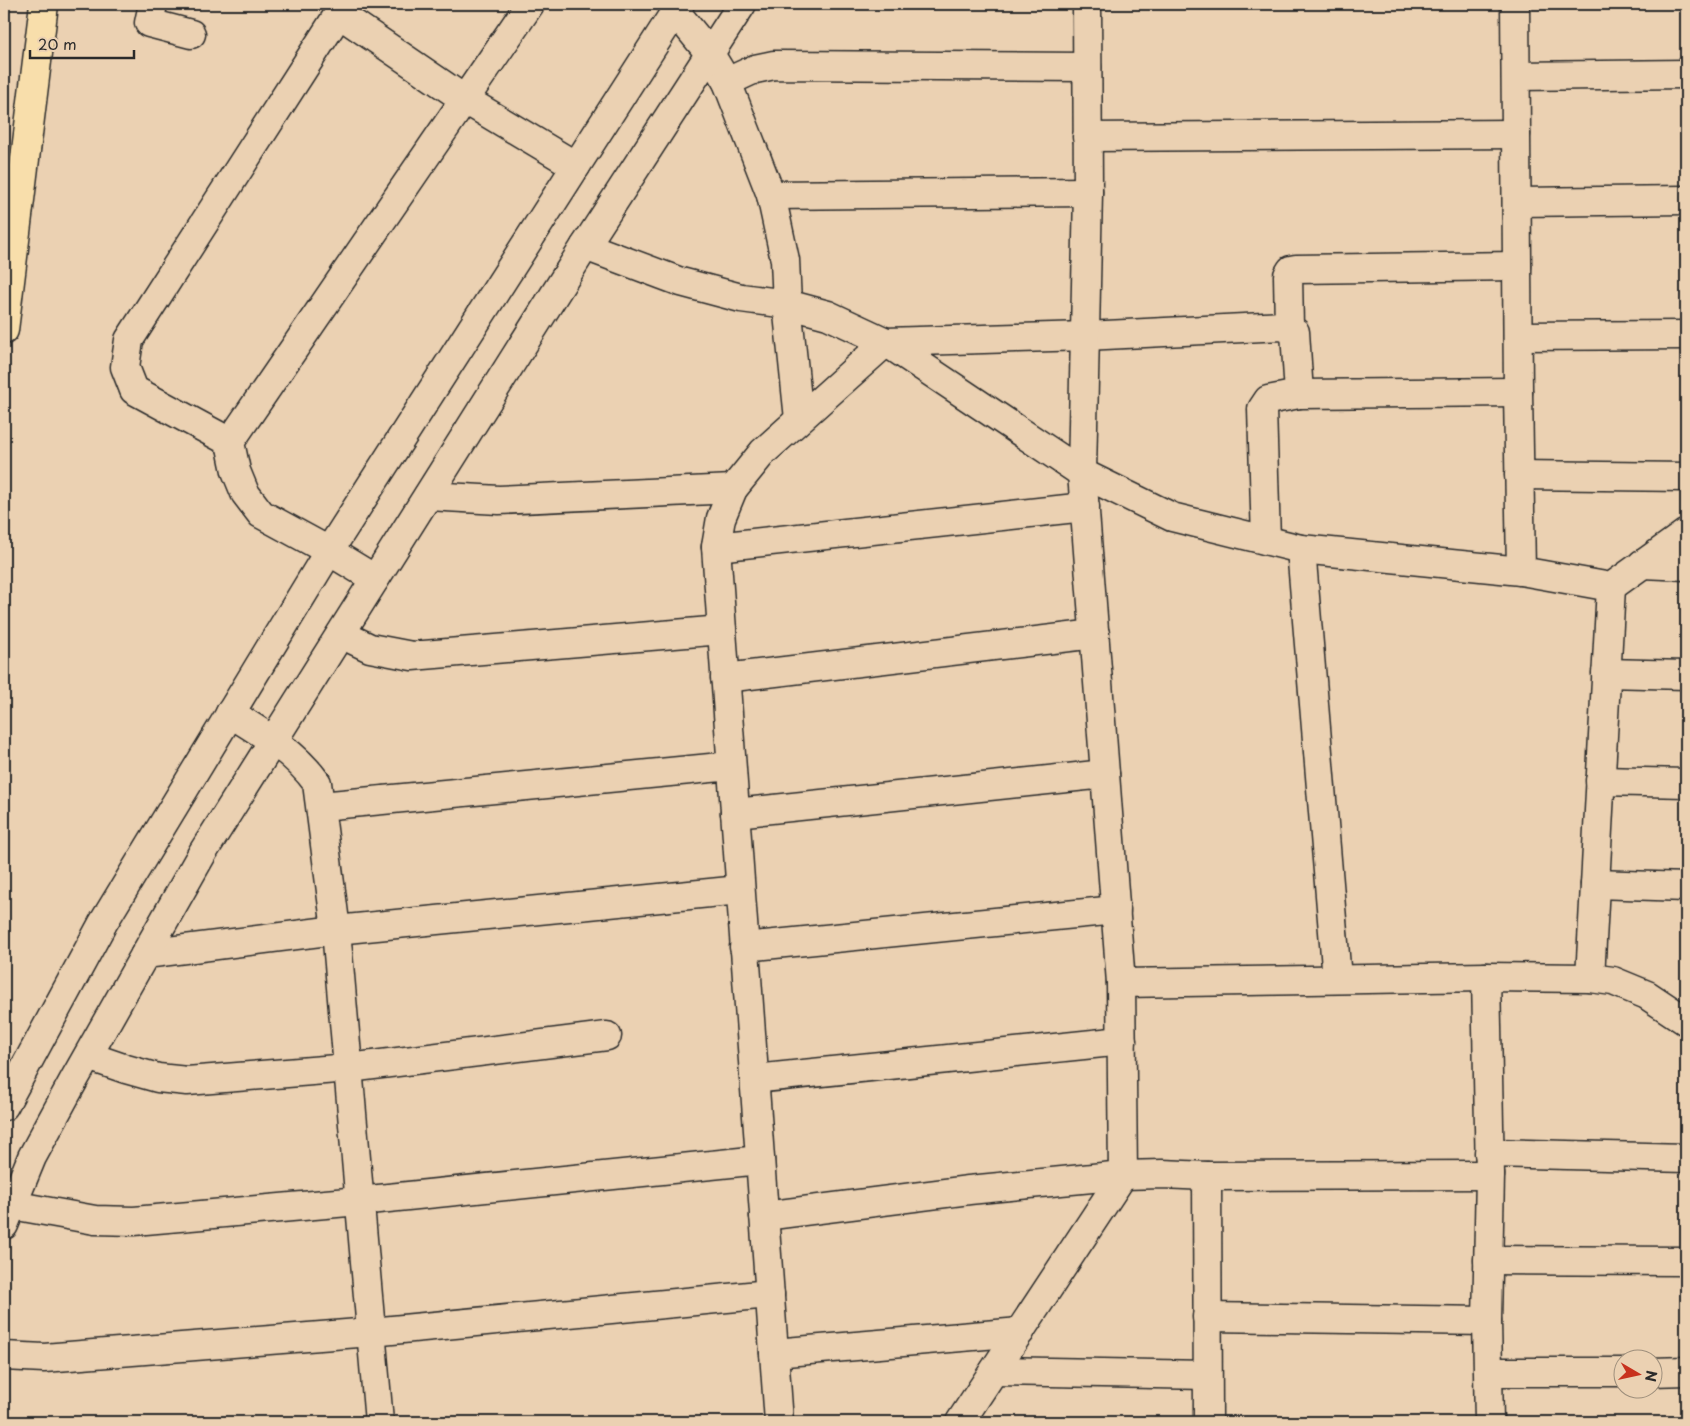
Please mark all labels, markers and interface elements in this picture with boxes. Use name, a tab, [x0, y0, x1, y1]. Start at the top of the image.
scale bar	[30, 28, 134, 60]
text: 20 m	[38, 32, 77, 55]
north arrow	[1612, 1348, 1662, 1398]
text: N	[1640, 1369, 1663, 1383]

